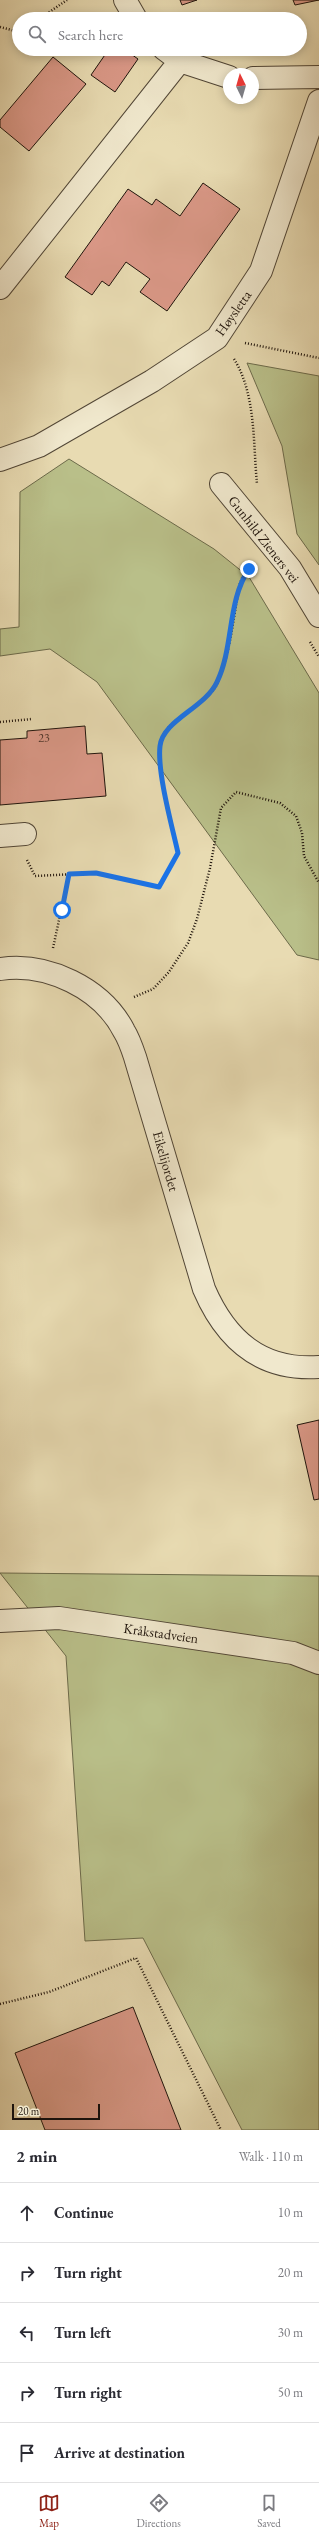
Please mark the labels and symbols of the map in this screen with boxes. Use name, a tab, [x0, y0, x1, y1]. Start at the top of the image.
north arrow	[223, 68, 259, 104]
street label: Høysletta	[211, 286, 255, 339]
street label: Gunhild Zieners vei	[224, 492, 304, 587]
route end	[240, 560, 258, 578]
house number: 23	[38, 730, 50, 746]
route start	[53, 901, 71, 919]
street label: Eikelijordet	[149, 1129, 183, 1194]
street label: Kråkstadveien	[122, 1619, 200, 1647]
scale bar	[12, 2102, 100, 2121]

